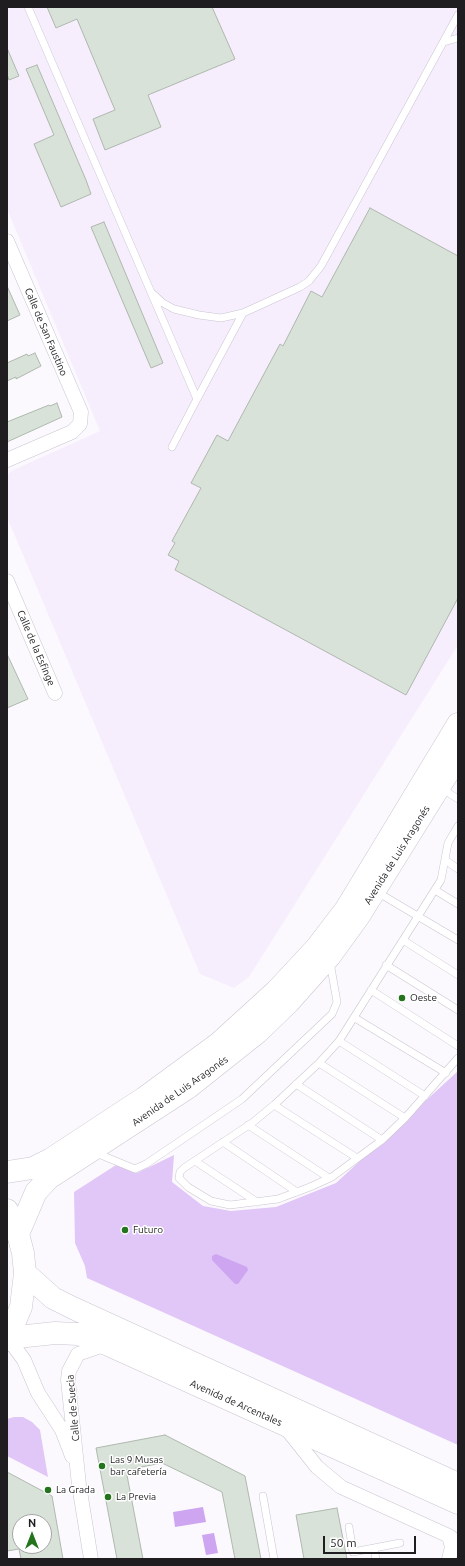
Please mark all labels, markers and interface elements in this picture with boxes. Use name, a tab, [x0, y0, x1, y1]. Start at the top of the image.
street label: Calle de San Faustino	[22, 286, 70, 378]
street label: Calle de la Esfinge	[15, 608, 57, 688]
street label: Avenida de Luis Aragonés	[362, 803, 432, 907]
place label: Oeste	[410, 992, 437, 1004]
marker: Oeste	[397, 993, 407, 1003]
street label: Avenida de Luis Aragonés	[130, 1053, 230, 1129]
place label: Futuro	[133, 1224, 163, 1236]
marker: Futuro	[120, 1225, 130, 1235]
street label: Calle de Suecia	[64, 1374, 82, 1442]
street label: Avenida de Arcentales	[188, 1377, 284, 1429]
place label: Las 9 Musas bar cafetería	[110, 1454, 167, 1478]
marker: Las 9 Musas bar cafetería	[97, 1461, 107, 1471]
place label: La Grada	[56, 1484, 95, 1496]
marker: La Grada	[43, 1485, 53, 1495]
place label: La Previa	[116, 1491, 156, 1503]
marker: La Previa	[103, 1492, 113, 1502]
north arrow	[12, 1514, 52, 1554]
text: N	[28, 1517, 36, 1529]
scale bar	[325, 1528, 418, 1554]
text: 50 m	[330, 1536, 357, 1549]

